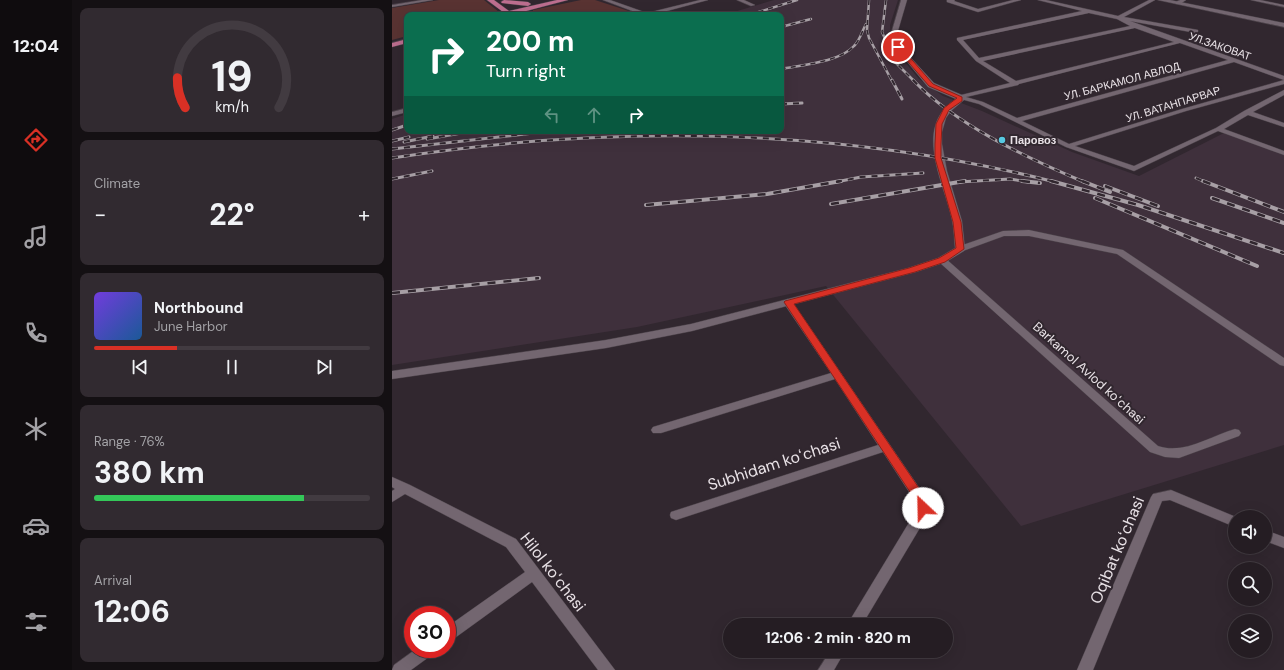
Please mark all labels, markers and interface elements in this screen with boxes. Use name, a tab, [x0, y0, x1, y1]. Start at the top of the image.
text: 200 m	[486, 23, 574, 60]
icon: right	[420, 28, 472, 80]
street label: УЛ.ЗАКОВАТ	[1187, 29, 1253, 63]
pin	[881, 30, 915, 64]
text: 12:04	[13, 34, 59, 58]
icon: arrive	[887, 36, 909, 58]
text: 19	[211, 50, 253, 104]
text: Turn right	[486, 59, 566, 83]
street label: УЛ. БАРКАМОЛ АВЛОД	[1062, 59, 1182, 103]
street label: УЛ. ВАТАНПАРВАР	[1124, 83, 1222, 125]
text: km/h	[215, 98, 249, 116]
icon: left	[541, 104, 563, 126]
icon: ahead	[583, 104, 605, 126]
icon: right	[625, 104, 647, 126]
icon: directions	[22, 126, 50, 154]
place label: Паровоз	[1010, 133, 1057, 147]
marker: Паровоз	[997, 135, 1007, 145]
text: Climate	[94, 175, 140, 192]
text: 22°	[209, 195, 255, 234]
text: −	[94, 200, 106, 229]
text: +	[358, 200, 370, 229]
icon: music	[22, 223, 50, 251]
text: Northbound	[154, 298, 243, 318]
text: June Harbor	[154, 318, 228, 335]
street label: Barkamol Аvlod koʻchasi	[1029, 318, 1149, 428]
icon: phone	[22, 319, 50, 347]
icon: previous	[129, 356, 151, 378]
icon: pause	[221, 356, 243, 378]
icon: next	[313, 356, 335, 378]
icon: climate	[22, 415, 50, 443]
text: Range · 76%	[94, 433, 165, 450]
street label: Subhidam koʻchasi	[705, 433, 843, 495]
text: 380 km	[94, 453, 205, 492]
position arrow	[902, 487, 944, 529]
street label: Oqibat koʻchasi	[1085, 493, 1149, 607]
map controls	[1228, 510, 1272, 658]
button: sound	[1228, 510, 1272, 554]
icon: car	[22, 512, 50, 540]
street label: Hilol koʻchasi	[515, 528, 591, 616]
button: search	[1228, 562, 1272, 606]
text: Arrival	[94, 572, 132, 589]
text: 12:06	[94, 592, 170, 631]
speed limit sign: 30	[404, 606, 456, 658]
icon: filters	[22, 608, 50, 636]
button: layers	[1228, 614, 1272, 658]
text: 12:06 · 2 min · 820 m	[765, 628, 911, 648]

